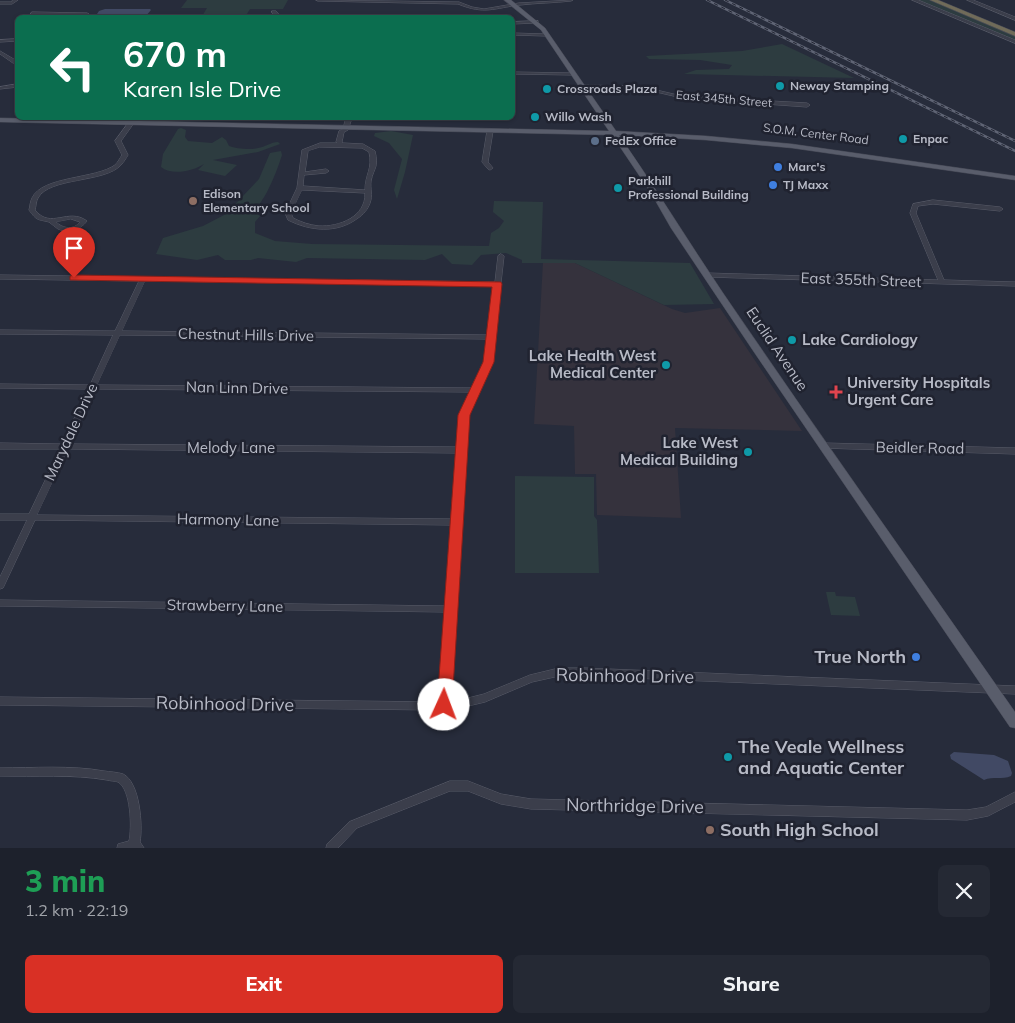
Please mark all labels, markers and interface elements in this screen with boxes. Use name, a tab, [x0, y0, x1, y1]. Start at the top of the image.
text: 670 m	[123, 32, 227, 76]
icon: left	[40, 35, 105, 100]
text: Karen Isle Drive	[123, 75, 281, 103]
place label: Neway Stamping	[790, 78, 889, 93]
marker: Neway Stamping	[774, 80, 786, 92]
place label: Crossroads Plaza	[557, 81, 657, 96]
marker: Crossroads Plaza	[541, 83, 553, 95]
street label: East 345th Street	[675, 87, 773, 110]
place label: Willo Wash	[545, 109, 612, 124]
marker: Willo Wash	[529, 111, 541, 123]
street label: S.O.M. Center Road	[762, 120, 870, 147]
place label: Enpac	[913, 131, 948, 146]
place label: FedEx Office	[605, 133, 677, 148]
marker: Enpac	[897, 133, 909, 145]
marker: FedEx Office	[589, 135, 601, 147]
place label: Marc's	[788, 159, 825, 174]
marker: Marc's	[772, 161, 784, 173]
place label: Parkhill Professional Building	[628, 173, 749, 202]
place label: TJ Maxx	[783, 177, 829, 192]
marker: TJ Maxx	[767, 179, 779, 191]
marker: Parkhill Professional Building	[612, 182, 624, 194]
place label: Edison Elementary School	[203, 186, 310, 215]
marker: Edison Elementary School	[187, 195, 199, 207]
pin	[53, 227, 95, 278]
icon: arrive	[60, 234, 88, 262]
street label: East 355th Street	[800, 268, 922, 291]
street label: Euclid Avenue	[742, 303, 812, 394]
street label: Chestnut Hills Drive	[178, 324, 314, 345]
place label: Lake Cardiology	[802, 330, 918, 349]
marker: Lake Cardiology	[786, 334, 798, 346]
place label: Lake Health West Medical Center	[529, 346, 656, 382]
marker: Lake Health West Medical Center	[660, 359, 672, 371]
place label: University Hospitals Urgent Care	[847, 373, 990, 409]
street label: Nan Linn Drive	[186, 377, 288, 398]
street label: Marydale Drive	[40, 380, 101, 484]
marker: University Hospitals Urgent Care	[829, 385, 843, 399]
place label: Lake West Medical Building	[620, 433, 738, 469]
street label: Beidler Road	[875, 437, 965, 458]
street label: Melody Lane	[187, 438, 275, 457]
marker: Lake West Medical Building	[742, 446, 754, 458]
street label: Harmony Lane	[177, 509, 279, 530]
street label: Strawberry Lane	[167, 595, 283, 616]
place label: True North	[814, 645, 906, 668]
marker: True North	[910, 651, 922, 663]
street label: Robinhood Drive	[556, 663, 694, 688]
position arrow	[417, 678, 469, 730]
street label: Robinhood Drive	[156, 691, 294, 716]
place label: The Veale Wellness and Aquatic Center	[738, 735, 905, 779]
marker: The Veale Wellness and Aquatic Center	[722, 751, 734, 763]
street label: Northridge Drive	[566, 793, 704, 818]
place label: South High School	[720, 818, 879, 841]
marker: South High School	[704, 824, 716, 836]
text: 3 min	[25, 862, 105, 900]
button: close	[938, 865, 990, 917]
text: 1.2 km · 22:19	[25, 900, 128, 920]
button: Exit	[25, 955, 503, 1013]
button: Share	[513, 955, 990, 1013]

